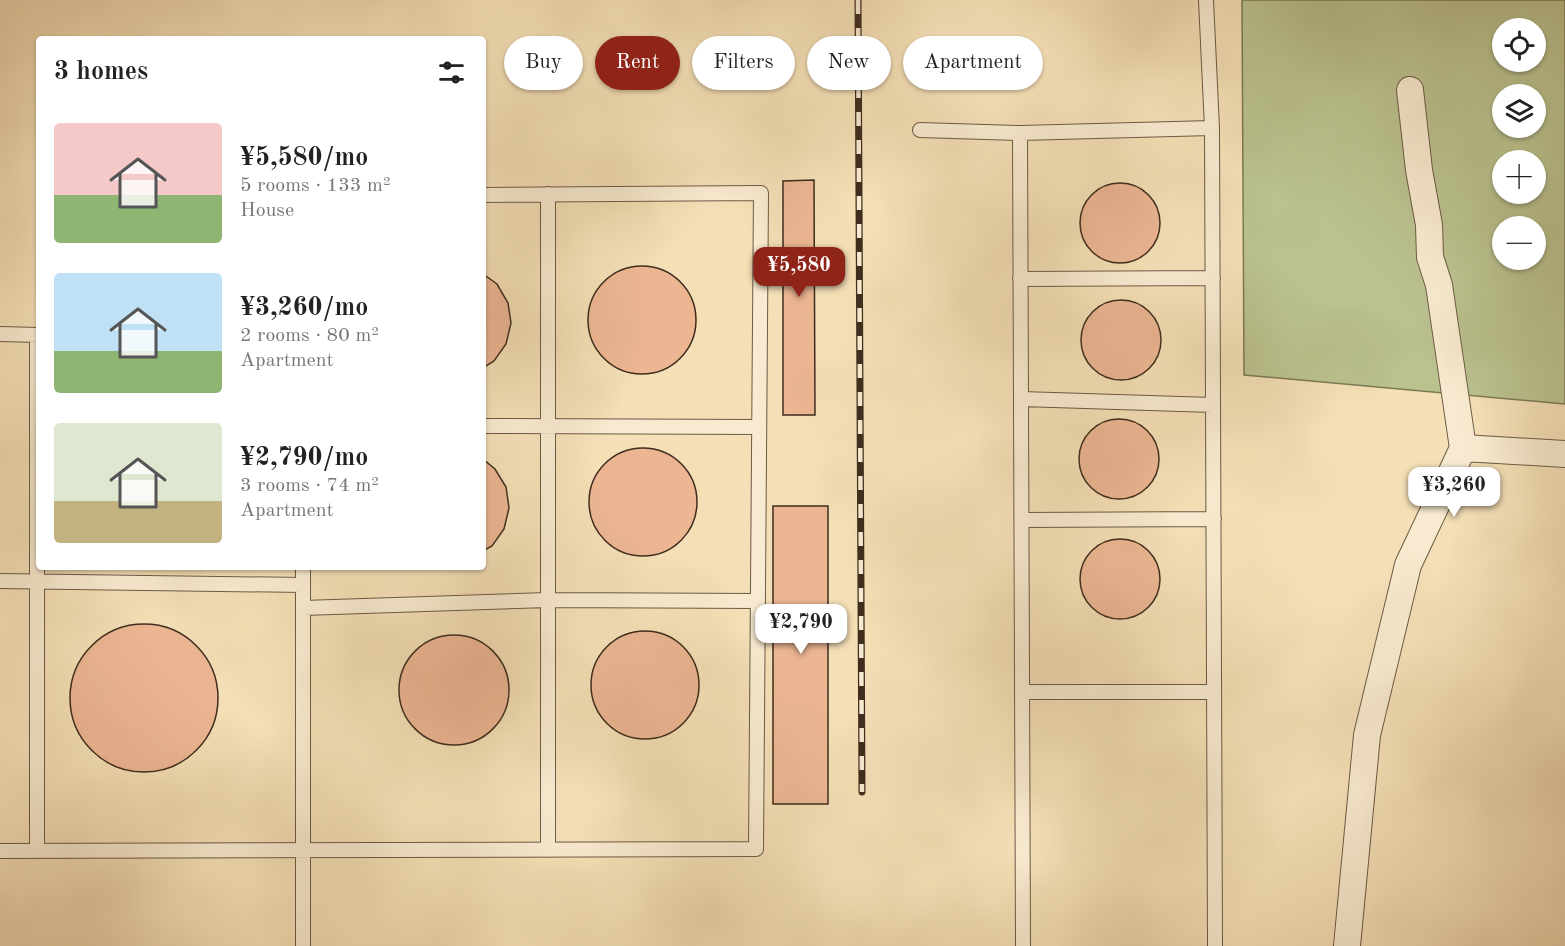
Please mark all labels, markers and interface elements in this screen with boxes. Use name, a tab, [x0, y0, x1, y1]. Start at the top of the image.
map controls	[1492, 18, 1546, 270]
button: locate	[1492, 18, 1546, 72]
chip: Buy	[504, 36, 583, 90]
chip: Rent	[595, 36, 680, 90]
chip: Filters	[692, 36, 795, 90]
chip: New	[807, 36, 891, 90]
chip: Apartment	[903, 36, 1043, 90]
icon: filters	[435, 56, 468, 89]
text: 3 homes	[54, 59, 148, 85]
button: layers	[1492, 84, 1546, 138]
text: ¥5,580/mo	[240, 145, 368, 171]
icon: home	[102, 147, 174, 219]
button: +	[1492, 150, 1546, 204]
text: 5 rooms · 133 m²	[240, 176, 390, 196]
text: House	[240, 201, 294, 221]
button: −	[1492, 216, 1546, 270]
pin: ¥5,580	[750, 247, 848, 298]
text: ¥5,580	[767, 256, 831, 276]
text: ¥3,260/mo	[240, 295, 368, 321]
icon: home	[102, 297, 174, 369]
text: 2 rooms · 80 m²	[240, 326, 379, 346]
text: Apartment	[240, 351, 334, 371]
text: ¥2,790/mo	[240, 445, 368, 471]
icon: home	[102, 447, 174, 519]
pin: ¥3,260	[1405, 467, 1503, 518]
text: 3 rooms · 74 m²	[240, 476, 379, 496]
text: ¥3,260	[1422, 476, 1486, 496]
text: Apartment	[240, 501, 334, 521]
pin: ¥2,790	[752, 604, 850, 655]
text: ¥2,790	[769, 613, 833, 633]

